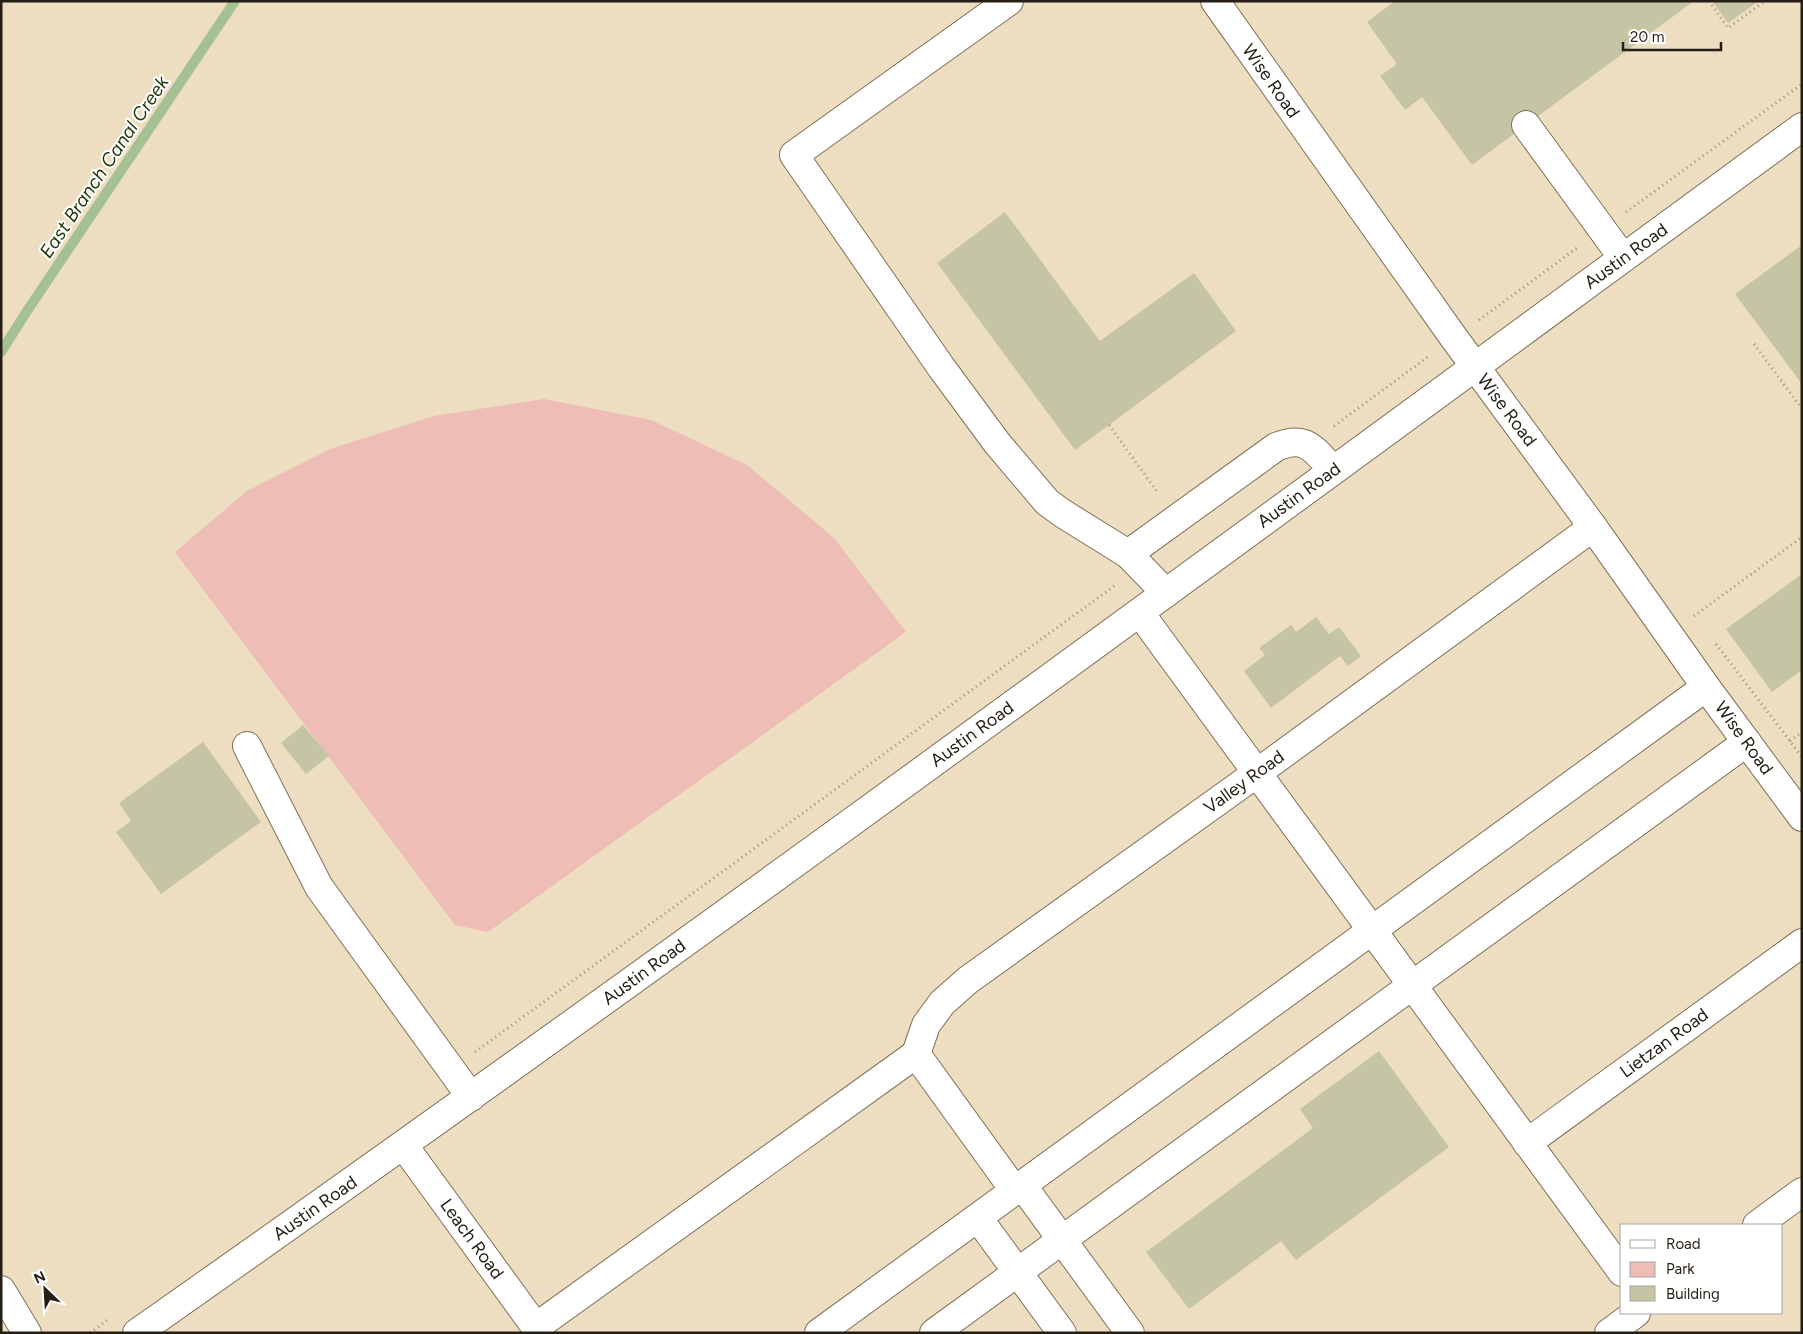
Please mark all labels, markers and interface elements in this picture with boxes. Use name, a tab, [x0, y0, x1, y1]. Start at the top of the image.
scale bar	[1623, 20, 1720, 52]
text: 20 m	[1630, 28, 1664, 46]
street label: Wise Road	[1237, 40, 1305, 122]
water label: East Branch Canal Creek	[34, 71, 174, 262]
street label: Austin Road	[1580, 218, 1672, 294]
street label: Wise Road	[1472, 369, 1542, 451]
street label: Austin Road	[1253, 457, 1345, 533]
street label: Austin Road	[926, 696, 1018, 772]
street label: Wise Road	[1710, 697, 1778, 779]
street label: Valley Road	[1200, 746, 1288, 818]
street label: Austin Road	[598, 934, 690, 1010]
street label: Lietzan Road	[1615, 1003, 1713, 1083]
street label: Austin Road	[269, 1171, 361, 1245]
street label: Leach Road	[435, 1194, 509, 1284]
legend	[1620, 1224, 1783, 1314]
text: Road	[1666, 1235, 1701, 1253]
text: Park	[1666, 1260, 1695, 1278]
north arrow	[20, 1264, 70, 1314]
text: N	[31, 1268, 48, 1288]
text: Building	[1666, 1285, 1720, 1303]

